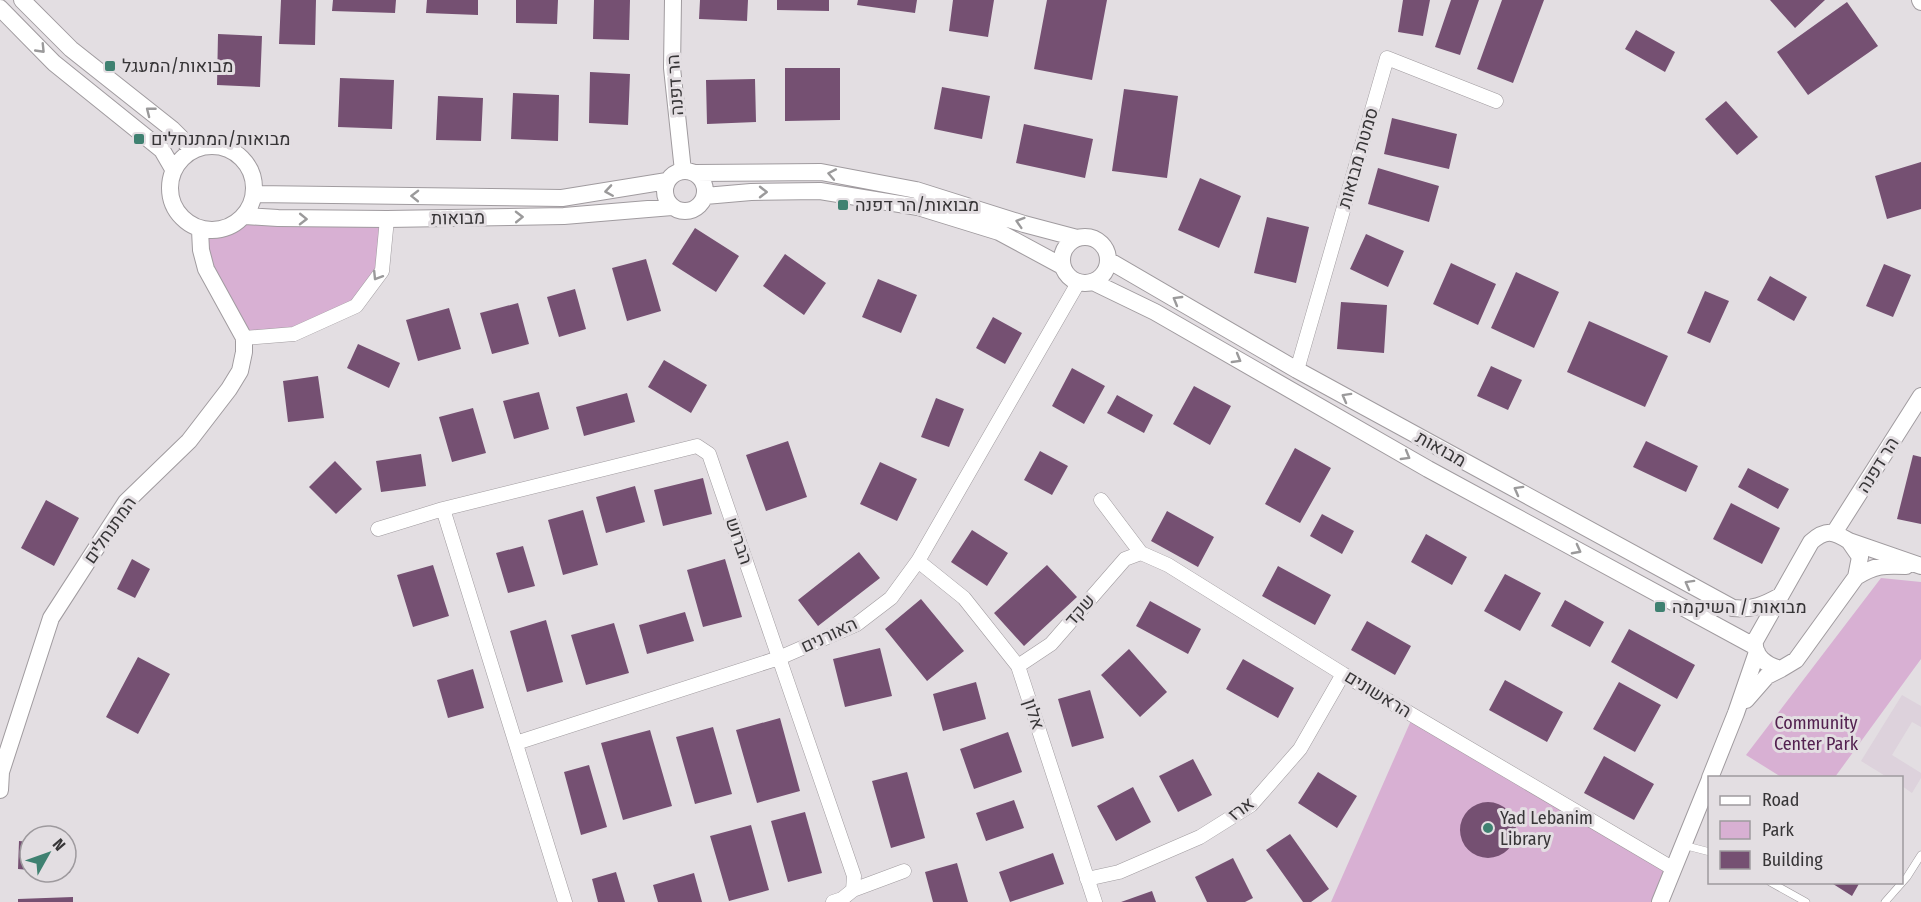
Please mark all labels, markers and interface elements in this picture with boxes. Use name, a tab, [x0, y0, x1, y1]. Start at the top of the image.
one-way arrow	[34, 43, 45, 53]
street label: הר דפנה	[662, 54, 688, 116]
place label: מבואות/המעגל	[122, 55, 233, 77]
marker: מבואות/המעגל	[103, 59, 117, 73]
street label: סמטת מבואות	[1333, 105, 1383, 211]
one-way arrow	[145, 107, 156, 118]
place label: מבואות/המתנחלים	[151, 128, 291, 150]
marker: מבואות/המתנחלים	[132, 132, 146, 146]
one-way arrow	[827, 168, 837, 181]
one-way arrow	[604, 184, 614, 196]
one-way arrow	[759, 186, 768, 198]
one-way arrow	[410, 190, 419, 203]
place label: מבואות/הר דפנה	[855, 194, 979, 216]
marker: מבואות/הר דפנה	[836, 198, 850, 212]
street label: מבואות	[431, 207, 485, 229]
one-way arrow	[514, 211, 523, 223]
one-way arrow	[298, 212, 307, 225]
one-way arrow	[1015, 217, 1026, 229]
one-way arrow	[373, 270, 384, 280]
one-way arrow	[1173, 296, 1183, 307]
one-way arrow	[1231, 352, 1241, 364]
one-way arrow	[1342, 393, 1353, 404]
street label: מבואות	[1412, 426, 1470, 472]
street label: הר דפנה	[1852, 433, 1904, 497]
one-way arrow	[1400, 449, 1410, 461]
one-way arrow	[1513, 486, 1524, 497]
street label: המתנחלים	[79, 492, 141, 568]
street label: הברוש	[721, 514, 757, 568]
one-way arrow	[1571, 543, 1581, 554]
one-way arrow	[1685, 580, 1695, 591]
street label: שקד	[1060, 590, 1100, 630]
place label: מבואות / השיקמה	[1672, 596, 1807, 618]
marker: מבואות / השיקמה	[1653, 600, 1667, 614]
street label: האורנים	[797, 612, 861, 658]
street label: הראשונים	[1341, 666, 1415, 722]
street label: אלון	[1019, 696, 1049, 732]
park label: Community Center Park	[1774, 712, 1859, 755]
legend	[1708, 776, 1903, 884]
text: Road	[1762, 789, 1799, 811]
street label: ארז	[1224, 792, 1258, 826]
place label: Yad Lebanim Library	[1500, 807, 1593, 850]
text: Park	[1762, 819, 1795, 841]
marker: Yad Lebanim Library	[1481, 821, 1495, 835]
north arrow	[18, 824, 78, 884]
text: N	[49, 835, 69, 854]
text: Building	[1762, 849, 1823, 871]

